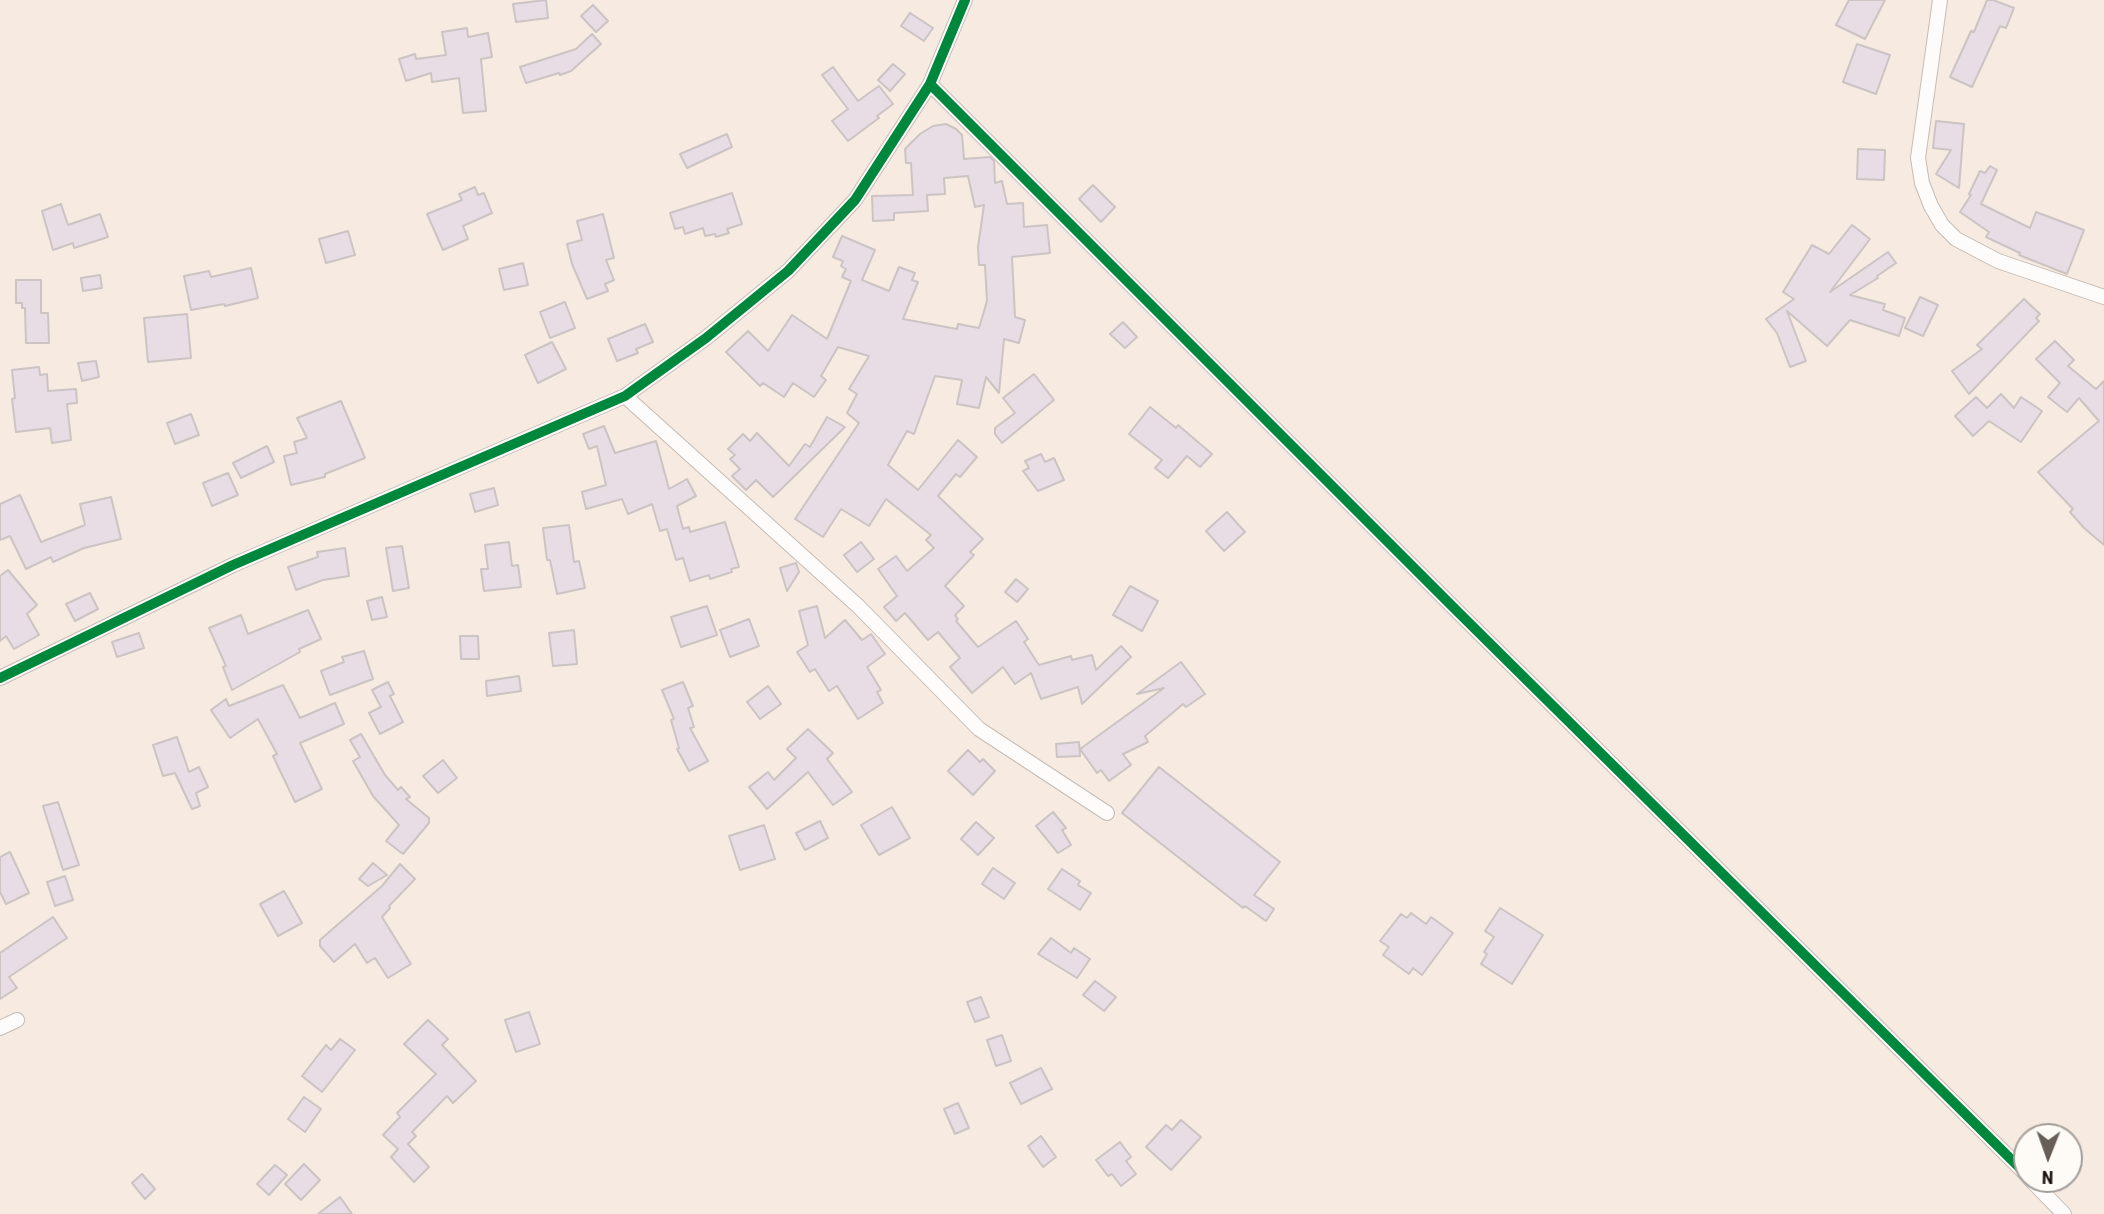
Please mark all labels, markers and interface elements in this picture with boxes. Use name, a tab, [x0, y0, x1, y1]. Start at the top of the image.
north arrow	[2013, 1123, 2083, 1193]
text: N	[2042, 1166, 2054, 1189]

